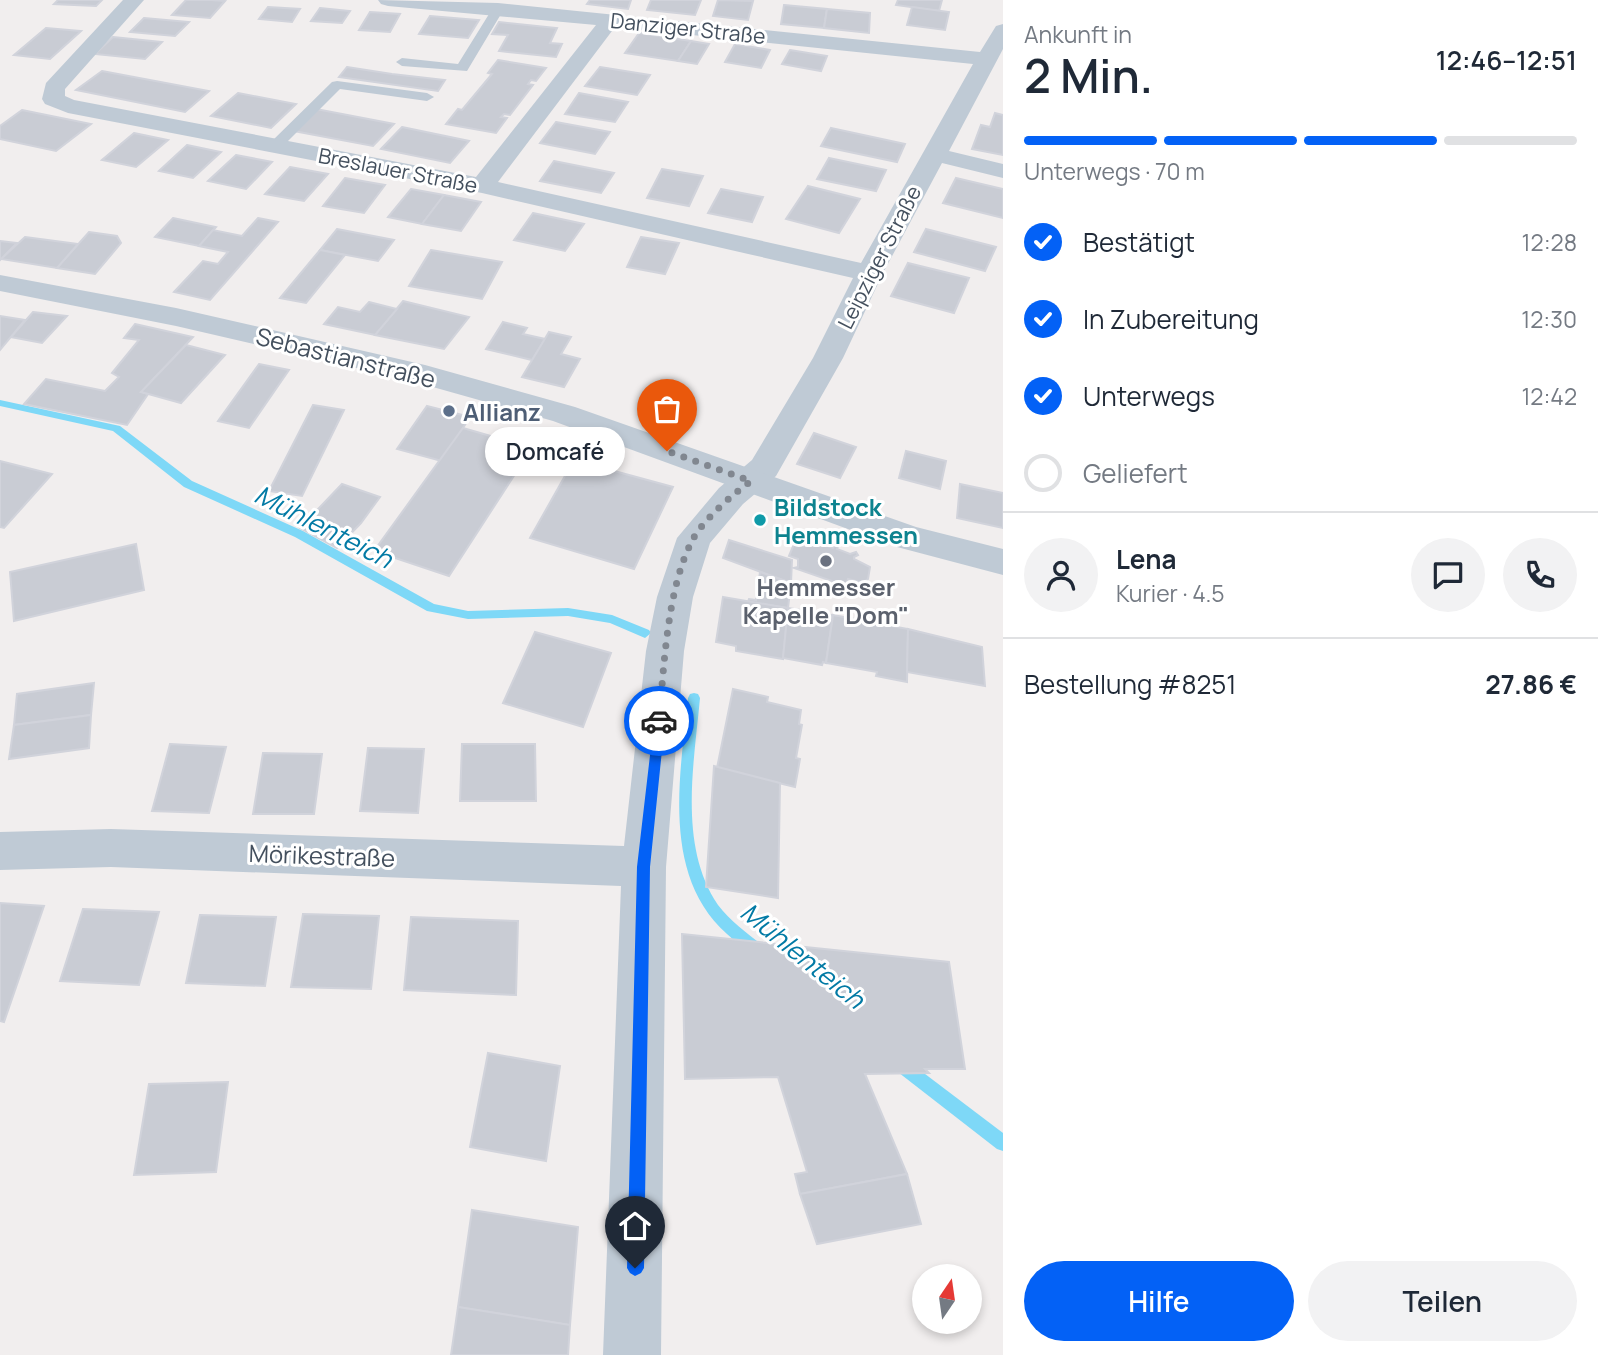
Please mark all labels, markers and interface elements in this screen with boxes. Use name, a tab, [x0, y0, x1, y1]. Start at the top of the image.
street label: Danziger Straße	[609, 6, 767, 50]
text: Ankunft in	[1024, 18, 1132, 50]
text: 12:46–12:51	[1436, 42, 1577, 78]
text: 2 Min.	[1024, 44, 1153, 107]
street label: Breslauer Straße	[316, 141, 480, 199]
text: Unterwegs · 70 m	[1024, 155, 1205, 187]
street label: Leipziger Straße	[831, 181, 927, 333]
icon: check	[1024, 223, 1062, 261]
text: Bestätigt	[1083, 224, 1195, 260]
text: 12:28	[1522, 226, 1577, 258]
icon: check	[1024, 300, 1062, 338]
text: In Zubereitung	[1083, 301, 1259, 337]
text: 12:30	[1521, 303, 1577, 335]
street label: Sebastianstraße	[253, 319, 439, 395]
icon: check	[1024, 377, 1062, 415]
text: Unterwegs	[1083, 378, 1215, 414]
pin	[637, 379, 697, 451]
text: 12:42	[1521, 380, 1577, 412]
icon: bag	[648, 390, 686, 428]
place label: Allianz	[463, 395, 541, 428]
marker: Allianz	[441, 403, 457, 419]
callout: Domcafé	[485, 426, 625, 476]
text: Domcafé	[506, 435, 604, 467]
text: Geliefert	[1083, 455, 1188, 491]
water label: Mühlenteich	[249, 476, 400, 577]
place label: Bildstock Hemmessen	[774, 490, 918, 551]
marker: Bildstock Hemmessen	[752, 512, 768, 528]
button: person	[1024, 538, 1098, 612]
button: chat	[1411, 538, 1485, 612]
button: phone	[1503, 538, 1577, 612]
text: Lena	[1116, 541, 1176, 577]
marker: Hemmesser Kapelle "Dom"	[818, 553, 834, 569]
place label: Hemmesser Kapelle "Dom"	[743, 570, 909, 631]
text: Kurier · 4.5	[1116, 577, 1225, 609]
text: Bestellung #8251	[1024, 666, 1237, 702]
text: 27.86 €	[1485, 666, 1577, 702]
courier	[624, 686, 694, 756]
icon: car	[640, 702, 678, 740]
street label: Mörikestraße	[248, 836, 396, 874]
water label: Mühlenteich	[733, 894, 874, 1017]
pin	[605, 1196, 665, 1268]
icon: home	[616, 1207, 654, 1245]
button: Hilfe	[1024, 1261, 1294, 1341]
button: Teilen	[1308, 1261, 1577, 1341]
north arrow	[912, 1264, 982, 1334]
map controls	[912, 1264, 982, 1334]

